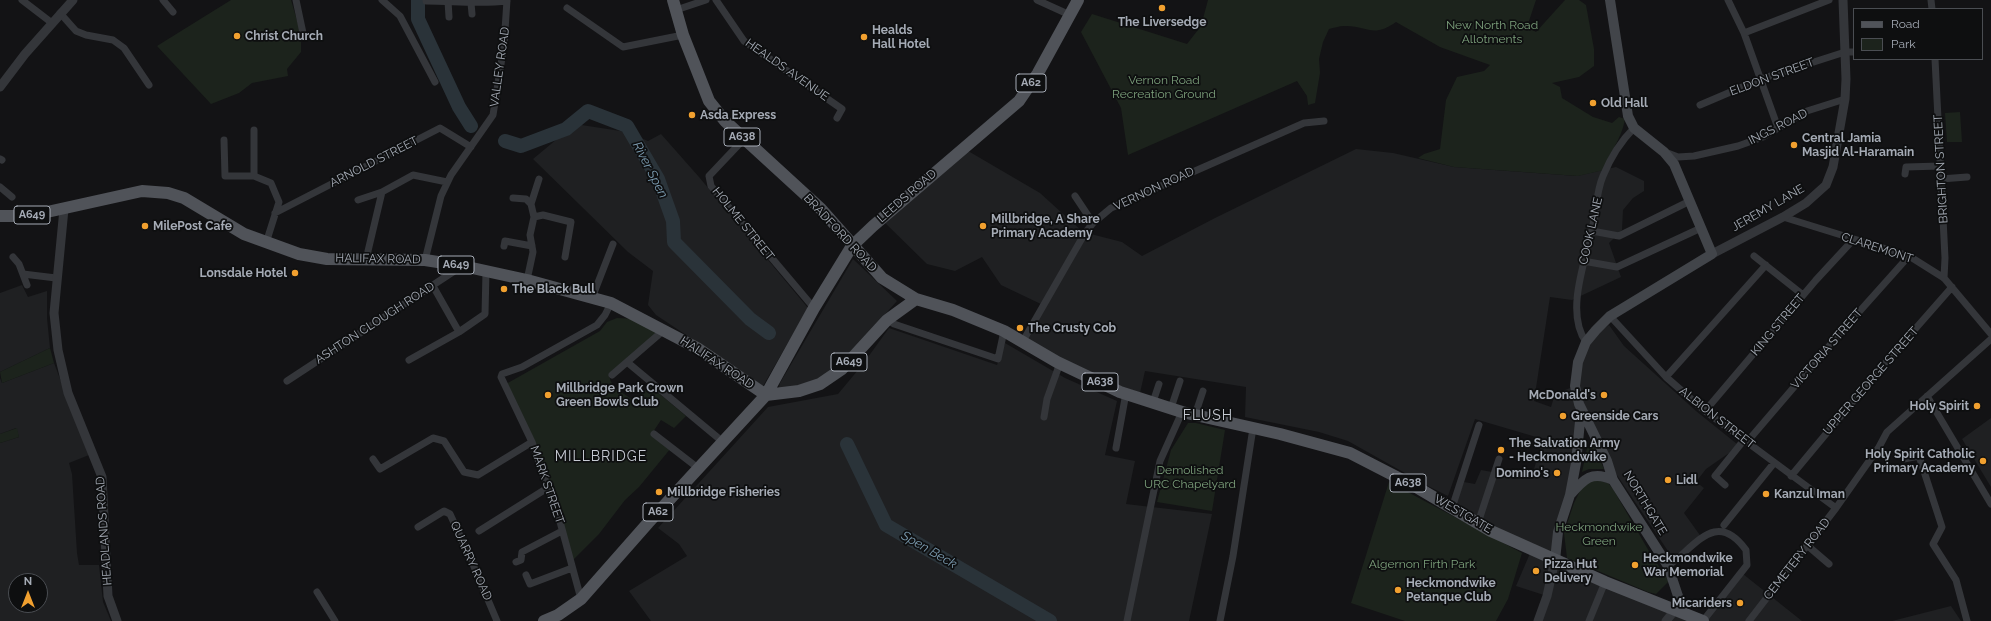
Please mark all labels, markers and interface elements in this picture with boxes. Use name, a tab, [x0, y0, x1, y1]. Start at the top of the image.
marker: The Liversedge	[1157, 3, 1167, 13]
legend	[1853, 8, 1983, 60]
place label: The Liversedge	[1118, 15, 1206, 29]
text: Road	[1891, 17, 1920, 31]
park label: New North Road Allotments	[1446, 18, 1538, 46]
place label: Healds Hall Hotel	[872, 23, 930, 51]
street label: VALLEY ROAD	[487, 26, 513, 108]
place label: Christ Church	[245, 29, 323, 43]
marker: Christ Church	[232, 31, 242, 41]
marker: Healds Hall Hotel	[859, 32, 869, 42]
street label: HEALDS AVENUE	[742, 36, 832, 104]
text: Park	[1891, 37, 1916, 51]
street label: ELDON STREET	[1728, 55, 1816, 99]
park label: Vernon Road Recreation Ground	[1112, 73, 1216, 101]
road number: A62	[1016, 74, 1046, 92]
place label: Old Hall	[1601, 96, 1648, 110]
marker: Old Hall	[1588, 98, 1598, 108]
street label: INGS ROAD	[1746, 106, 1810, 148]
place label: Asda Express	[700, 108, 776, 122]
marker: Asda Express	[687, 110, 697, 120]
street label: BRIGHTON STREET	[1931, 114, 1951, 224]
road number: A638	[724, 128, 760, 146]
place label: Central Jamia Masjid Al-Haramain	[1802, 131, 1914, 159]
street label: ARNOLD STREET	[327, 134, 421, 190]
water label: River Spen	[629, 139, 671, 201]
marker: Central Jamia Masjid Al-Haramain	[1789, 140, 1799, 150]
street label: VERNON ROAD	[1111, 164, 1197, 214]
street label: LEEDS ROAD	[874, 166, 940, 226]
street label: JEREMY LANE	[1729, 181, 1807, 235]
street label: HOLME STREET	[709, 184, 777, 264]
street label: BRADFORD ROAD	[800, 191, 880, 275]
street label: COOK LANE	[1576, 196, 1606, 266]
road number: A649	[14, 206, 50, 224]
place label: Millbridge, A Share Primary Academy	[991, 212, 1100, 240]
place label: MilePost Cafe	[153, 219, 232, 233]
marker: MilePost Cafe	[140, 221, 150, 231]
marker: Millbridge, A Share Primary Academy	[978, 221, 988, 231]
street label: CLAREMONT	[1839, 230, 1915, 266]
street label: HALIFAX ROAD	[335, 251, 421, 267]
road number: A649	[438, 256, 474, 274]
place label: Lonsdale Hotel	[200, 266, 287, 280]
marker: Lonsdale Hotel	[290, 268, 300, 278]
street label: ASHTON CLOUGH ROAD	[313, 279, 437, 367]
place label: The Black Bull	[512, 282, 595, 296]
marker: The Black Bull	[499, 284, 509, 294]
street label: KING STREET	[1748, 291, 1808, 359]
street label: VICTORIA STREET	[1788, 306, 1866, 392]
place label: The Crusty Cob	[1028, 321, 1116, 335]
marker: The Crusty Cob	[1015, 323, 1025, 333]
street label: UPPER GEORGE STREET	[1820, 324, 1922, 438]
street label: HALIFAX ROAD	[677, 334, 757, 392]
road number: A649	[831, 353, 867, 371]
road number: A638	[1082, 373, 1118, 391]
place label: Millbridge Park Crown Green Bowls Club	[556, 381, 683, 409]
street label: ALBION STREET	[1676, 384, 1758, 452]
place label: McDonald's	[1529, 388, 1596, 402]
marker: Millbridge Park Crown Green Bowls Club	[543, 390, 553, 400]
marker: McDonald's	[1599, 390, 1609, 400]
place label: Holy Spirit	[1910, 399, 1969, 413]
marker: Holy Spirit	[1972, 401, 1982, 411]
district label: FLUSH	[1183, 408, 1233, 424]
place label: Greenside Cars	[1571, 409, 1658, 423]
marker: Greenside Cars	[1558, 411, 1568, 421]
place label: The Salvation Army - Heckmondwike	[1509, 436, 1620, 464]
street label: MARK STREET	[527, 444, 567, 526]
marker: The Salvation Army - Heckmondwike	[1496, 445, 1506, 455]
place label: Holy Spirit Catholic Primary Academy	[1865, 447, 1975, 475]
district label: MILLBRIDGE	[555, 449, 647, 465]
marker: Holy Spirit Catholic Primary Academy	[1978, 456, 1988, 466]
park label: Demolished URC Chapelyard	[1144, 463, 1236, 491]
place label: Domino's	[1496, 466, 1549, 480]
marker: Domino's	[1552, 468, 1562, 478]
street label: NORTHGATE	[1620, 468, 1670, 538]
place label: Lidl	[1676, 473, 1698, 487]
road number: A638	[1390, 474, 1426, 492]
marker: Lidl	[1663, 475, 1673, 485]
street label: HEADLANDS ROAD	[93, 476, 115, 586]
place label: Millbridge Fisheries	[667, 485, 780, 499]
marker: Millbridge Fisheries	[654, 487, 664, 497]
place label: Kanzul Iman	[1774, 487, 1845, 501]
marker: Kanzul Iman	[1761, 489, 1771, 499]
street label: WESTGATE	[1431, 492, 1495, 536]
road number: A62	[643, 503, 673, 521]
street label: CEMETERY ROAD	[1761, 515, 1833, 603]
street label: QUARRY ROAD	[447, 519, 495, 603]
park label: Heckmondwike Green	[1556, 520, 1642, 548]
water label: Spen Beck	[898, 528, 960, 572]
place label: Heckmondwike War Memorial	[1643, 551, 1733, 579]
park label: Algernon Firth Park	[1369, 557, 1475, 571]
place label: Pizza Hut Delivery	[1544, 557, 1597, 585]
marker: Heckmondwike War Memorial	[1630, 560, 1640, 570]
marker: Pizza Hut Delivery	[1531, 566, 1541, 576]
north arrow	[8, 573, 48, 613]
text: N	[24, 575, 32, 588]
place label: Heckmondwike Petanque Club	[1406, 576, 1496, 604]
marker: Heckmondwike Petanque Club	[1393, 585, 1403, 595]
place label: Micariders	[1672, 596, 1732, 610]
marker: Micariders	[1735, 598, 1745, 608]

